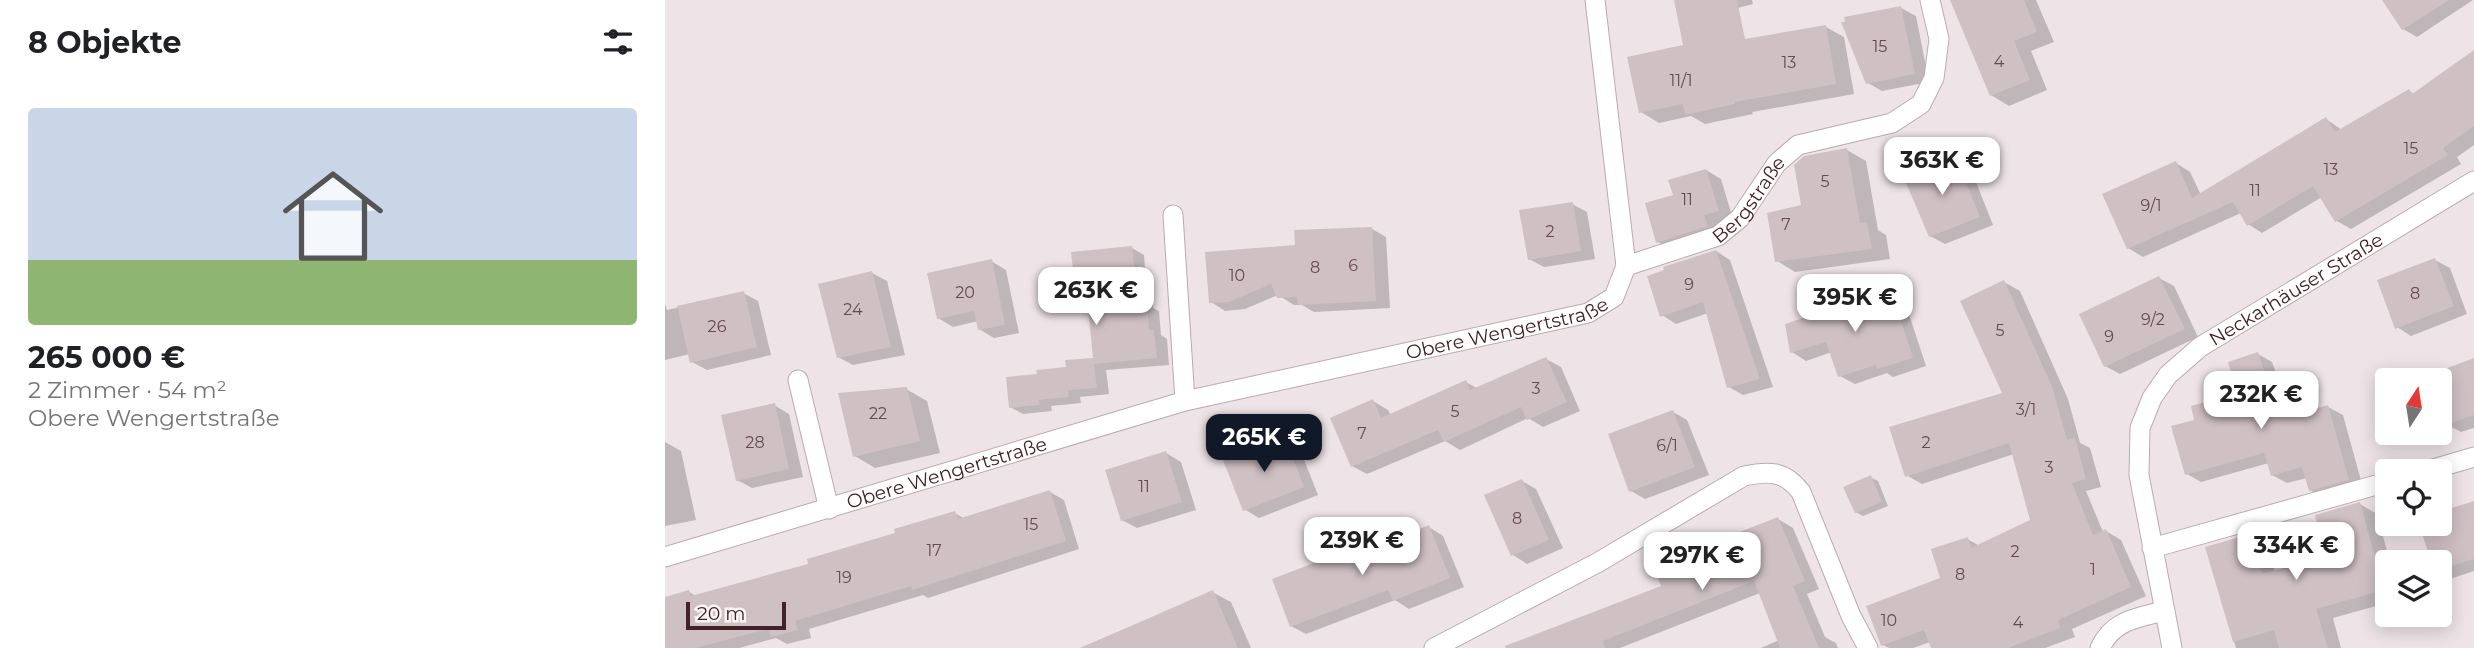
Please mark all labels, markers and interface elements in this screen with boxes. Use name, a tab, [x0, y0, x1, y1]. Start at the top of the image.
icon: filters	[599, 23, 637, 61]
text: 8 Objekte	[28, 24, 181, 61]
house number: 15	[1873, 37, 1887, 56]
house number: 4	[1994, 52, 2005, 71]
house number: 13	[1782, 53, 1796, 72]
house number: 11/1	[1669, 71, 1693, 90]
pin: 363K €	[1885, 138, 1999, 197]
house number: 15	[2404, 139, 2418, 158]
text: 363K €	[1900, 146, 1984, 174]
street label: Bergstraße	[1707, 150, 1789, 248]
icon: home	[270, 153, 396, 279]
house number: 13	[2324, 160, 2338, 179]
house number: 5	[1820, 172, 1830, 191]
house number: 11	[2249, 181, 2261, 200]
house number: 11	[1681, 190, 1693, 209]
house number: 9/1	[2140, 196, 2162, 215]
house number: 7	[1781, 215, 1791, 234]
house number: 2	[1545, 222, 1555, 241]
street label: Neckarhäuser Straße	[2205, 227, 2387, 350]
house number: 6	[1348, 256, 1358, 275]
house number: 8	[1310, 258, 1320, 277]
house number: 10	[1229, 266, 1245, 285]
pin: 263K €	[1039, 268, 1153, 327]
pin: 395K €	[1798, 274, 1912, 334]
house number: 9	[1684, 275, 1694, 294]
text: 263K €	[1054, 276, 1138, 304]
house number: 20	[955, 283, 975, 302]
text: 395K €	[1813, 283, 1897, 311]
house number: 8	[2410, 284, 2420, 303]
street label: Obere Wengertstraße	[1403, 292, 1612, 364]
house number: 24	[843, 300, 863, 319]
house number: 9/2	[2141, 310, 2165, 329]
house number: 26	[708, 317, 727, 336]
house number: 5	[1995, 321, 2005, 340]
house number: 9	[2104, 327, 2114, 346]
text: 265 000 €	[28, 339, 185, 376]
north arrow	[2375, 368, 2452, 444]
map controls	[2375, 368, 2452, 627]
pin: 232K €	[2204, 372, 2318, 431]
text: 2 Zimmer · 54 m²	[28, 376, 227, 404]
house number: 3	[1531, 379, 1541, 398]
text: 232K €	[2220, 380, 2302, 408]
house number: 3/1	[2016, 400, 2036, 419]
house number: 5	[1450, 402, 1460, 421]
text: Obere Wengertstraße	[28, 404, 280, 432]
house number: 22	[869, 404, 887, 423]
pin: 265K €	[1207, 414, 1321, 474]
text: 265K €	[1222, 423, 1306, 451]
house number: 7	[1357, 424, 1367, 443]
street label: Obere Wengertstraße	[844, 432, 1050, 513]
house number: 28	[745, 433, 765, 452]
house number: 2	[1921, 433, 1931, 452]
house number: 6/1	[1656, 436, 1678, 455]
house number: 3	[2044, 458, 2054, 477]
button: locate	[2375, 459, 2452, 536]
house number: 11	[1138, 477, 1150, 496]
house number: 8	[1512, 509, 1522, 528]
house number: 15	[1024, 515, 1038, 534]
pin: 239K €	[1305, 518, 1419, 577]
pin: 334K €	[2239, 522, 2353, 582]
text: 239K €	[1320, 526, 1404, 554]
text: 334K €	[2253, 531, 2339, 559]
pin: 297K €	[1645, 532, 1759, 592]
house number: 17	[926, 541, 942, 560]
text: 297K €	[1660, 541, 1744, 569]
house number: 2	[2010, 542, 2020, 561]
button: layers	[2375, 550, 2452, 627]
house number: 1	[2090, 560, 2096, 579]
house number: 8	[1955, 565, 1965, 584]
house number: 19	[836, 568, 852, 587]
scale bar	[686, 599, 786, 631]
text: 20 m	[697, 602, 745, 625]
house number: 10	[1881, 611, 1897, 630]
house number: 4	[2013, 613, 2024, 632]

